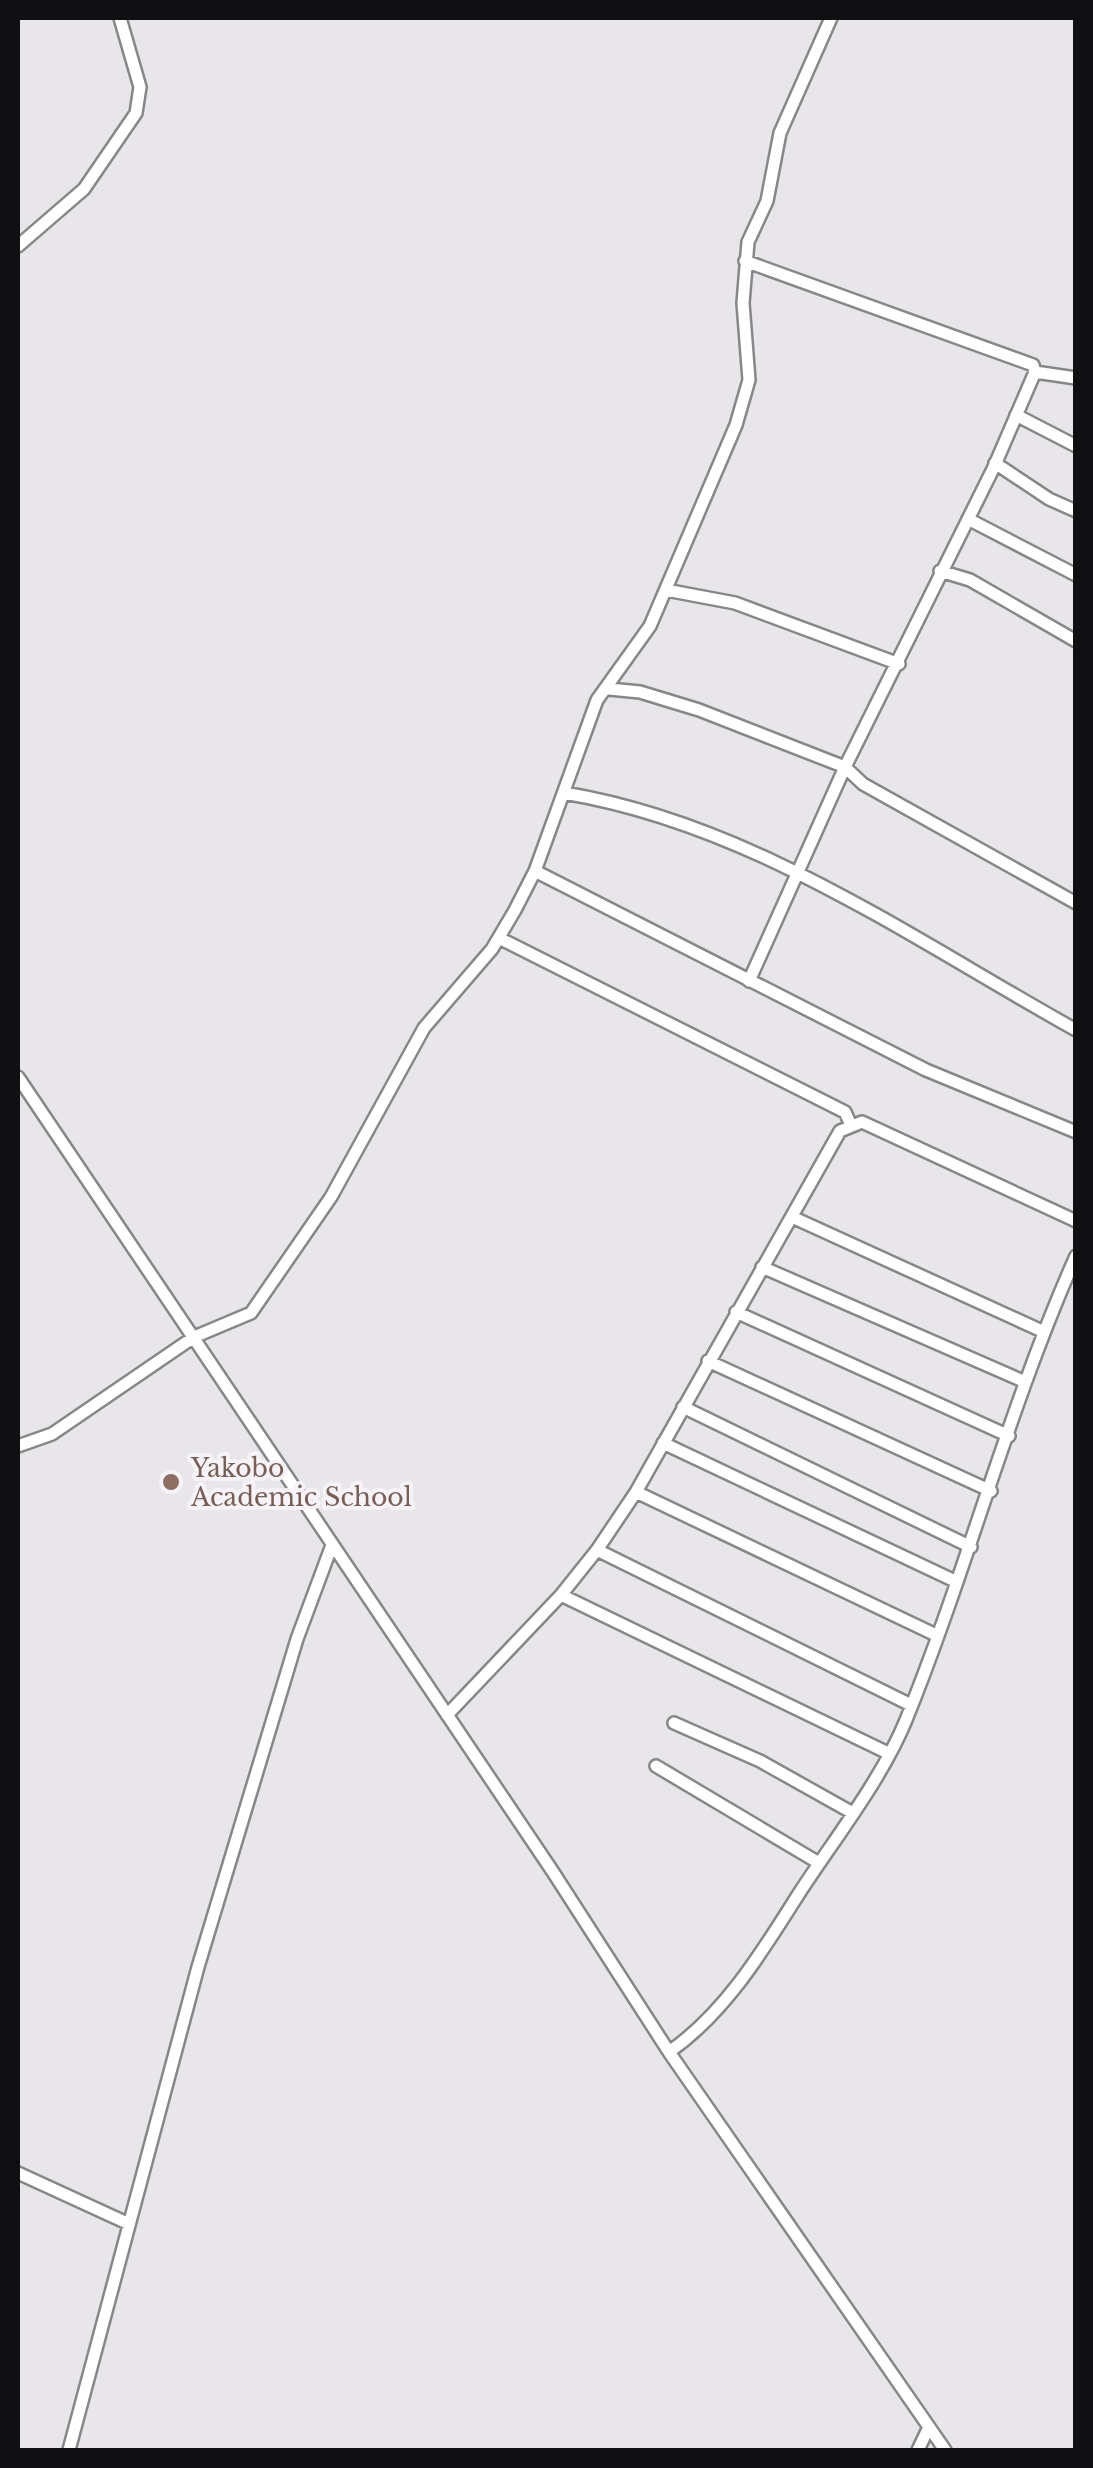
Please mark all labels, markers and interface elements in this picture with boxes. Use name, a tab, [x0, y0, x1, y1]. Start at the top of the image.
place label: Yakobo Academic School	[190, 1453, 412, 1513]
marker: Yakobo Academic School	[160, 1471, 182, 1493]

